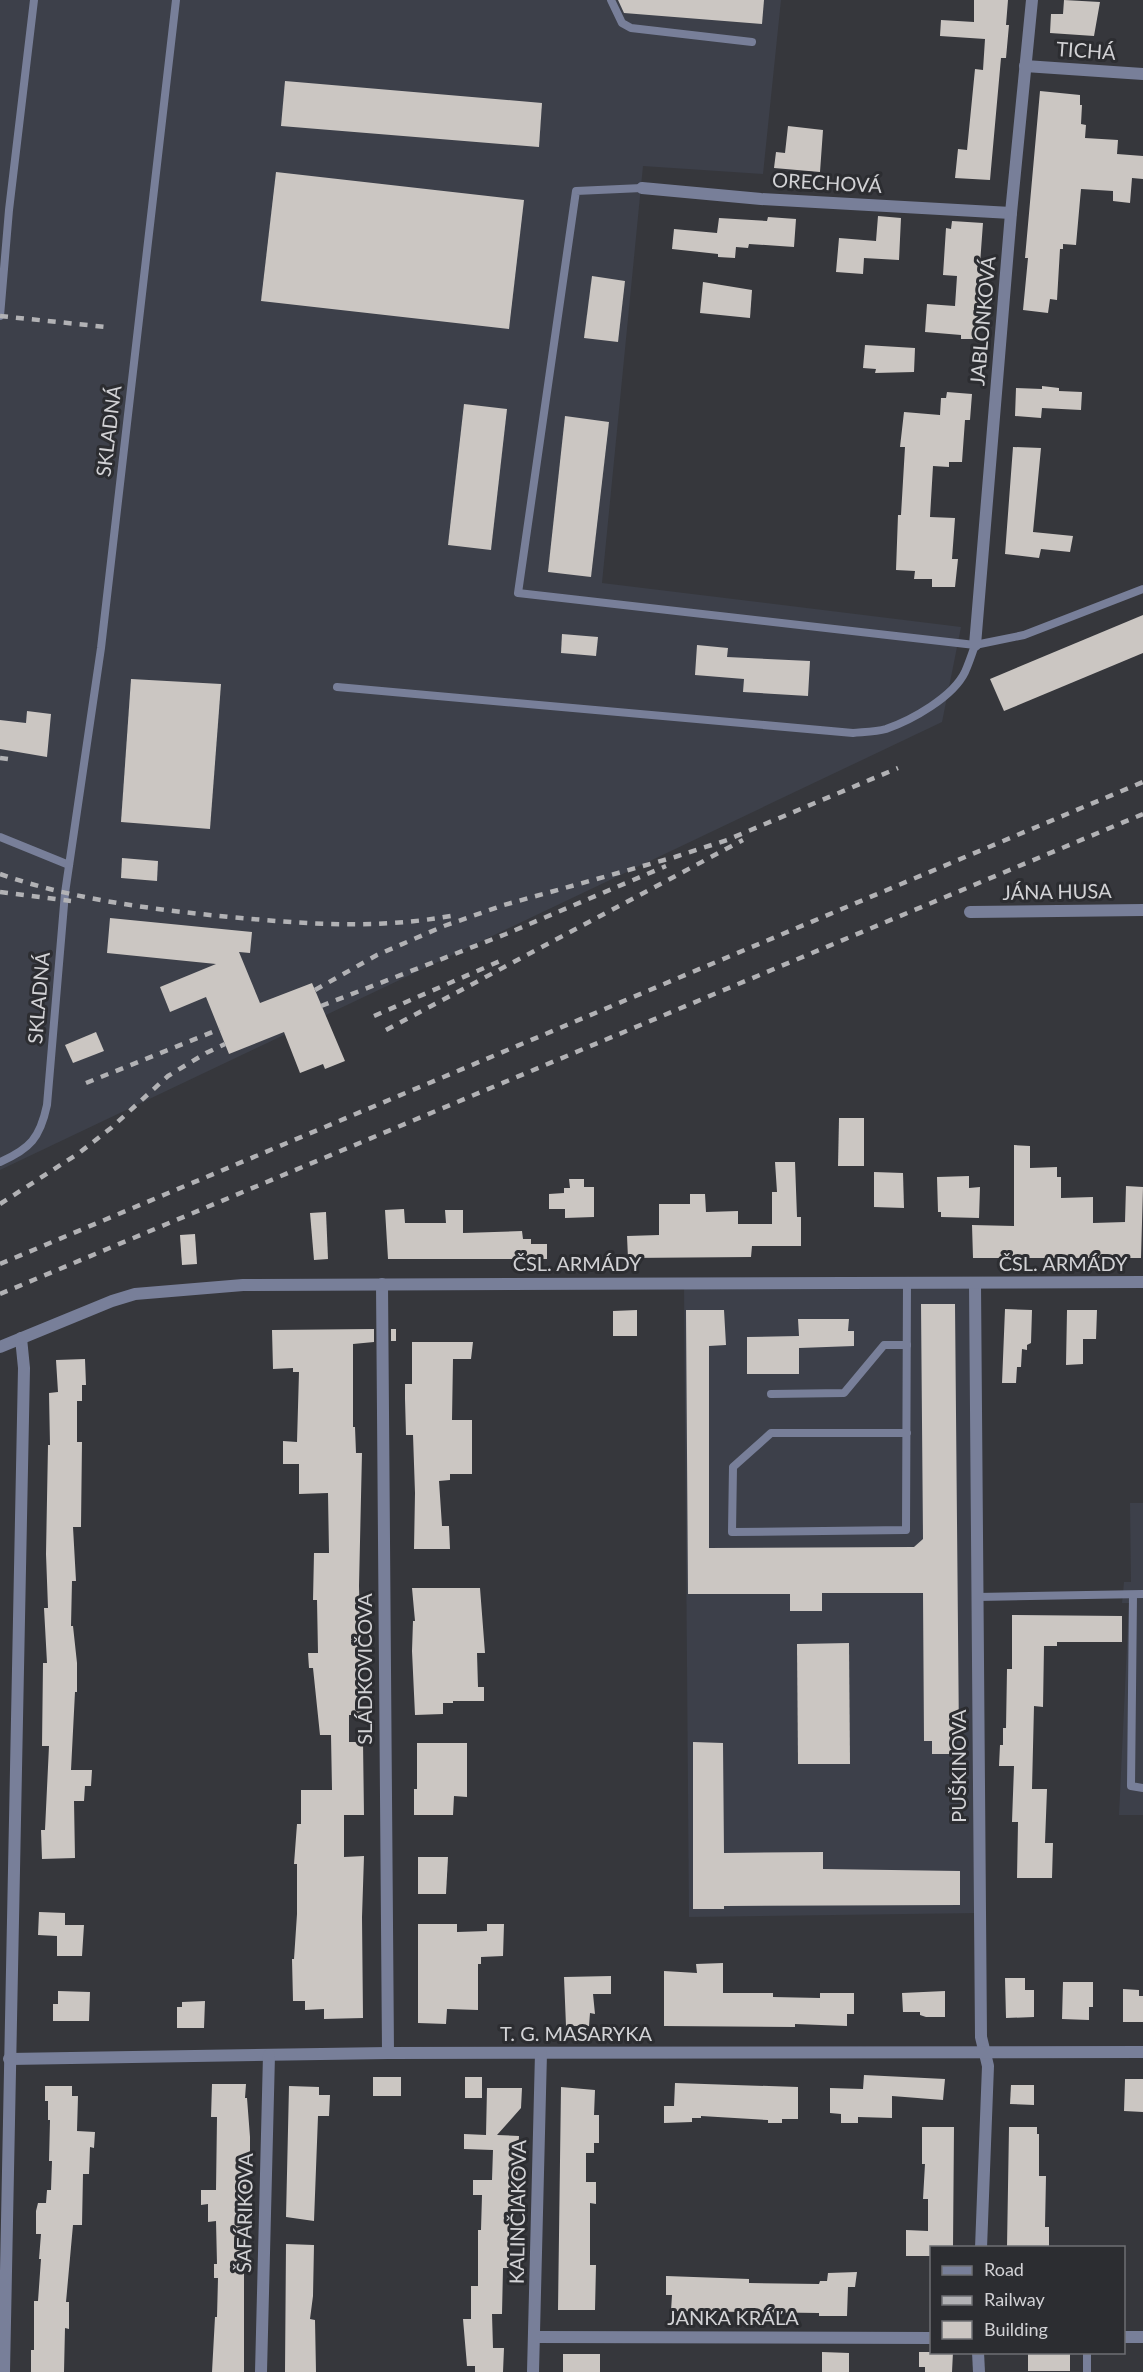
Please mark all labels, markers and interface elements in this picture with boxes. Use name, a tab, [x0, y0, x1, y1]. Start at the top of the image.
street label: TICHÁ	[1056, 36, 1117, 64]
street label: ORECHOVÁ	[771, 167, 883, 197]
street label: JABLONKOVÁ	[964, 255, 1000, 387]
street label: SKLADNÁ	[90, 383, 126, 478]
street label: JÁNA HUSA	[1002, 878, 1112, 904]
street label: SKLADNÁ	[22, 951, 54, 1045]
street label: ČSL. ARMÁDY	[513, 1251, 642, 1275]
street label: ČSL. ARMÁDY	[999, 1251, 1128, 1275]
street label: SLÁDKOVIČOVA	[352, 1593, 376, 1745]
street label: PUŠKINOVA	[946, 1709, 970, 1823]
street label: T. G. MASARYKA	[500, 2021, 653, 2045]
street label: KALINČIAKOVA	[504, 2139, 530, 2284]
street label: ŠAFÁRIKOVA	[231, 2152, 257, 2273]
legend	[930, 2246, 1125, 2354]
text: Road	[984, 2258, 1024, 2280]
text: Railway	[984, 2288, 1045, 2310]
street label: JANKA KRÁĽA	[667, 2305, 799, 2329]
text: Building	[984, 2318, 1048, 2340]

